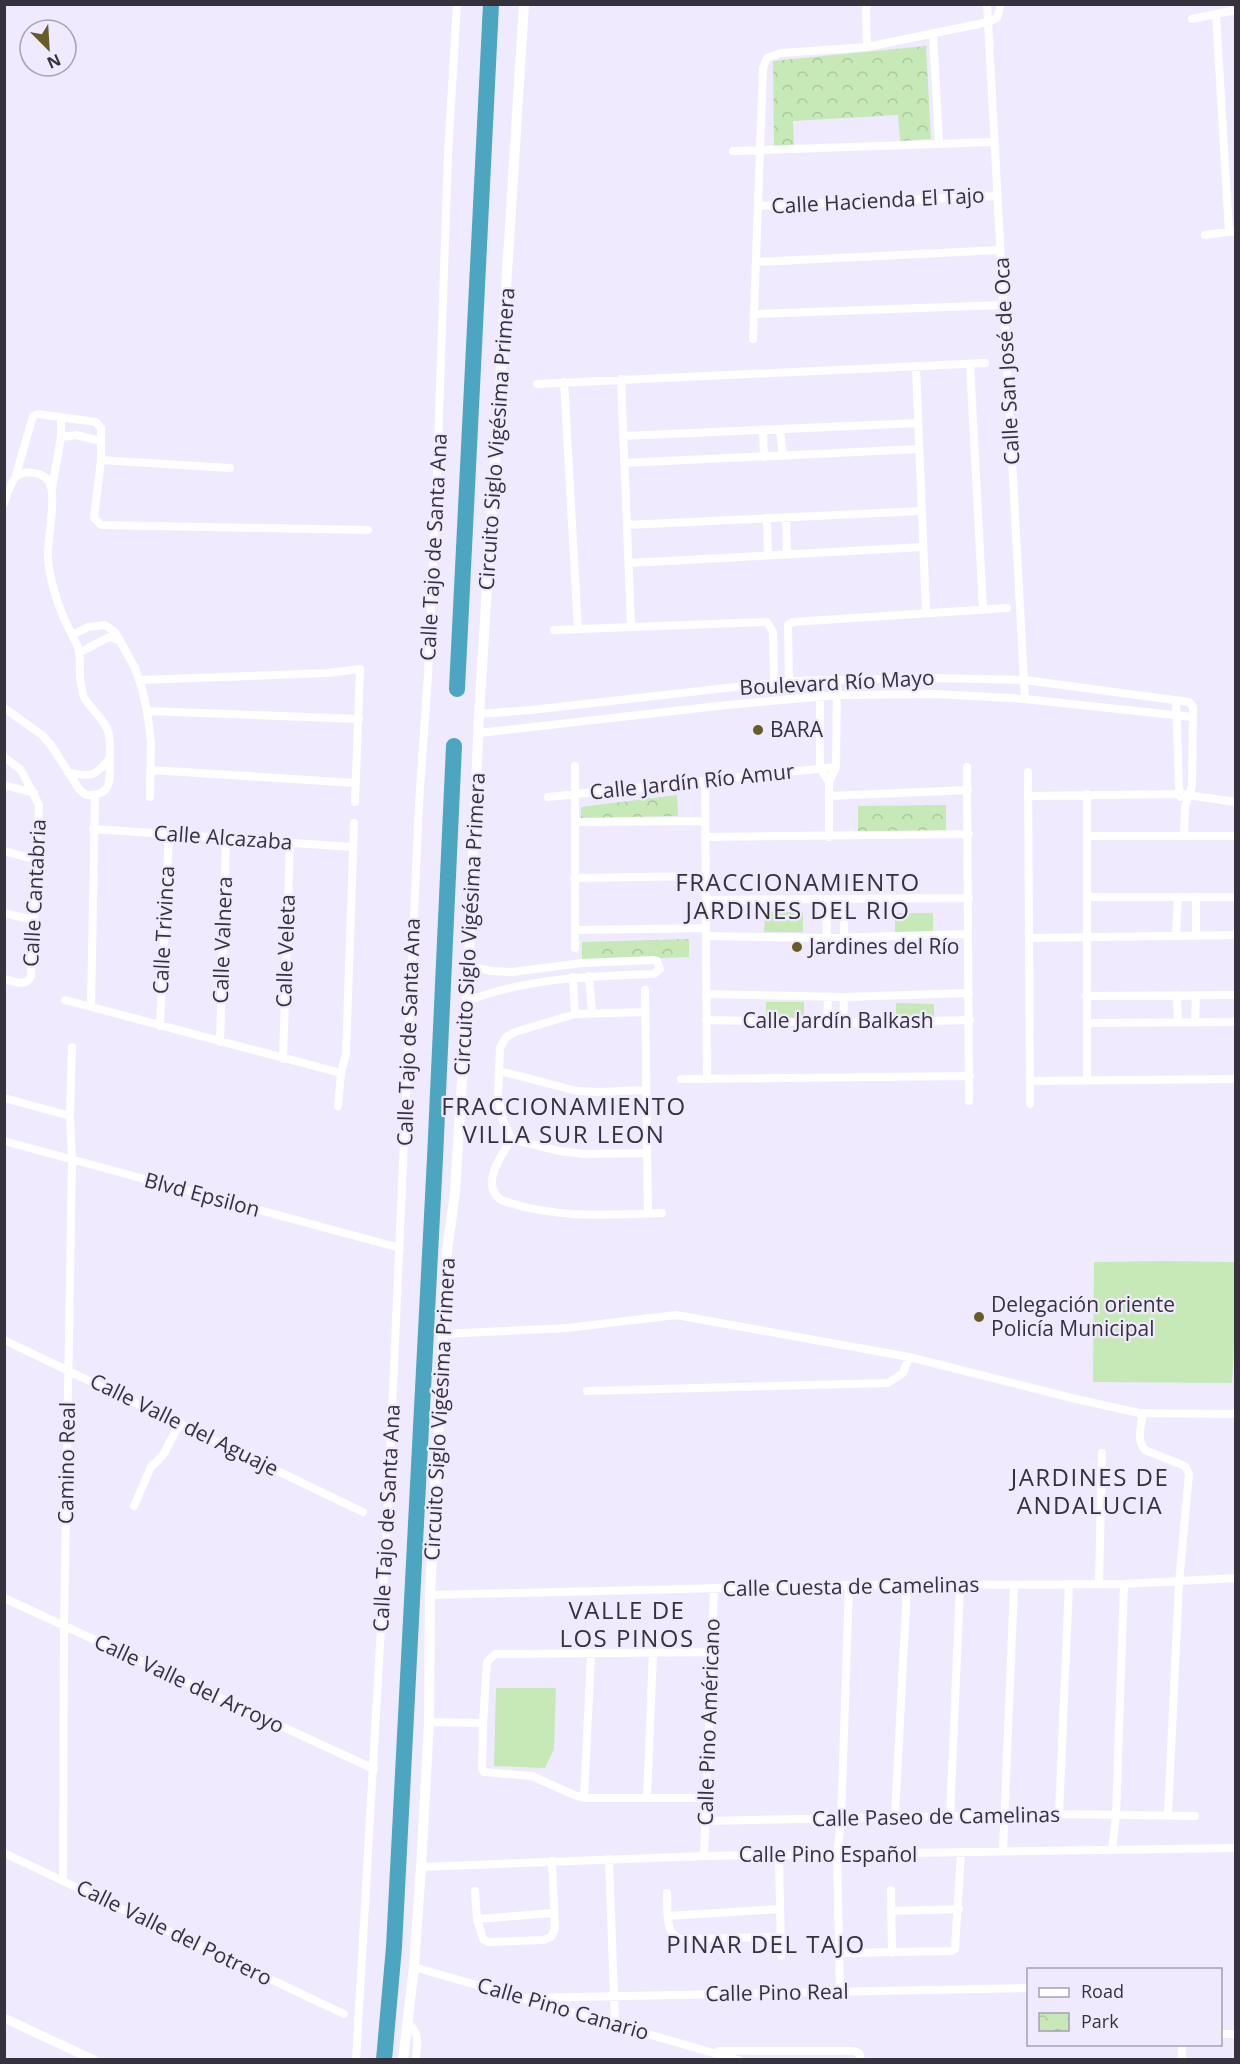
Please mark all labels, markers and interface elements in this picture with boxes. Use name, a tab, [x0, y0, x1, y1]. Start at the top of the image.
north arrow	[18, 18, 78, 78]
text: N	[44, 49, 65, 74]
street label: Calle Hacienda El Tajo	[771, 180, 985, 220]
street label: Calle San José de Oca	[987, 256, 1025, 466]
street label: Circuito Siglo Vigésima Primera	[471, 287, 521, 591]
street label: Calle Tajo de Santa Ana	[413, 432, 453, 662]
street label: Boulevard Río Mayo	[739, 663, 935, 701]
place label: BARA	[770, 715, 824, 743]
marker: BARA	[751, 723, 765, 737]
street label: Calle Jardín Río Amur	[588, 756, 796, 806]
street label: Circuito Siglo Vigésima Primera	[447, 772, 491, 1076]
street label: Calle Cantabria	[16, 818, 52, 968]
street label: Calle Alcazaba	[153, 818, 293, 856]
street label: Calle Trivinca	[146, 865, 180, 995]
district label: FRACCIONAMIENTO JARDINES DEL RIO	[675, 865, 921, 926]
street label: Calle Valnera	[206, 876, 238, 1004]
street label: Calle Veleta	[269, 894, 301, 1008]
street label: Calle Tajo de Santa Ana	[390, 918, 426, 1146]
place label: Jardines del Río	[807, 932, 959, 960]
marker: Jardines del Río	[790, 940, 804, 954]
street label: Calle Jardín Balkash	[742, 1006, 934, 1034]
district label: FRACCIONAMIENTO VILLA SUR LEON	[441, 1089, 687, 1150]
street label: Blvd Epsilon	[141, 1165, 263, 1223]
street label: Circuito Siglo Vigésima Primera	[417, 1257, 461, 1561]
place label: Delegación oriente Policía Municipal	[991, 1290, 1175, 1342]
marker: Delegación oriente Policía Municipal	[972, 1310, 986, 1324]
street label: Calle Valle del Aguaje	[85, 1366, 283, 1482]
street label: Camino Real	[51, 1402, 81, 1524]
street label: Calle Tajo de Santa Ana	[366, 1403, 406, 1633]
district label: JARDINES DE ANDALUCIA	[1009, 1460, 1169, 1521]
street label: Calle Cuesta de Camelinas	[722, 1570, 980, 1602]
district label: VALLE DE LOS PINOS	[559, 1593, 695, 1654]
street label: Calle Pino Américano	[690, 1618, 726, 1826]
street label: Calle Valle del Arroyo	[90, 1627, 289, 1739]
street label: Calle Paseo de Camelinas	[812, 1800, 1060, 1832]
street label: Calle Pino Español	[739, 1840, 917, 1868]
street label: Calle Valle del Potrero	[72, 1872, 277, 1992]
district label: PINAR DEL TAJO	[666, 1927, 866, 1960]
legend	[1027, 1968, 1222, 2046]
street label: Calle Pino Canario	[474, 1970, 652, 2046]
street label: Calle Pino Real	[705, 1977, 849, 2007]
text: Road	[1081, 1979, 1124, 2003]
text: Park	[1081, 2009, 1119, 2033]

